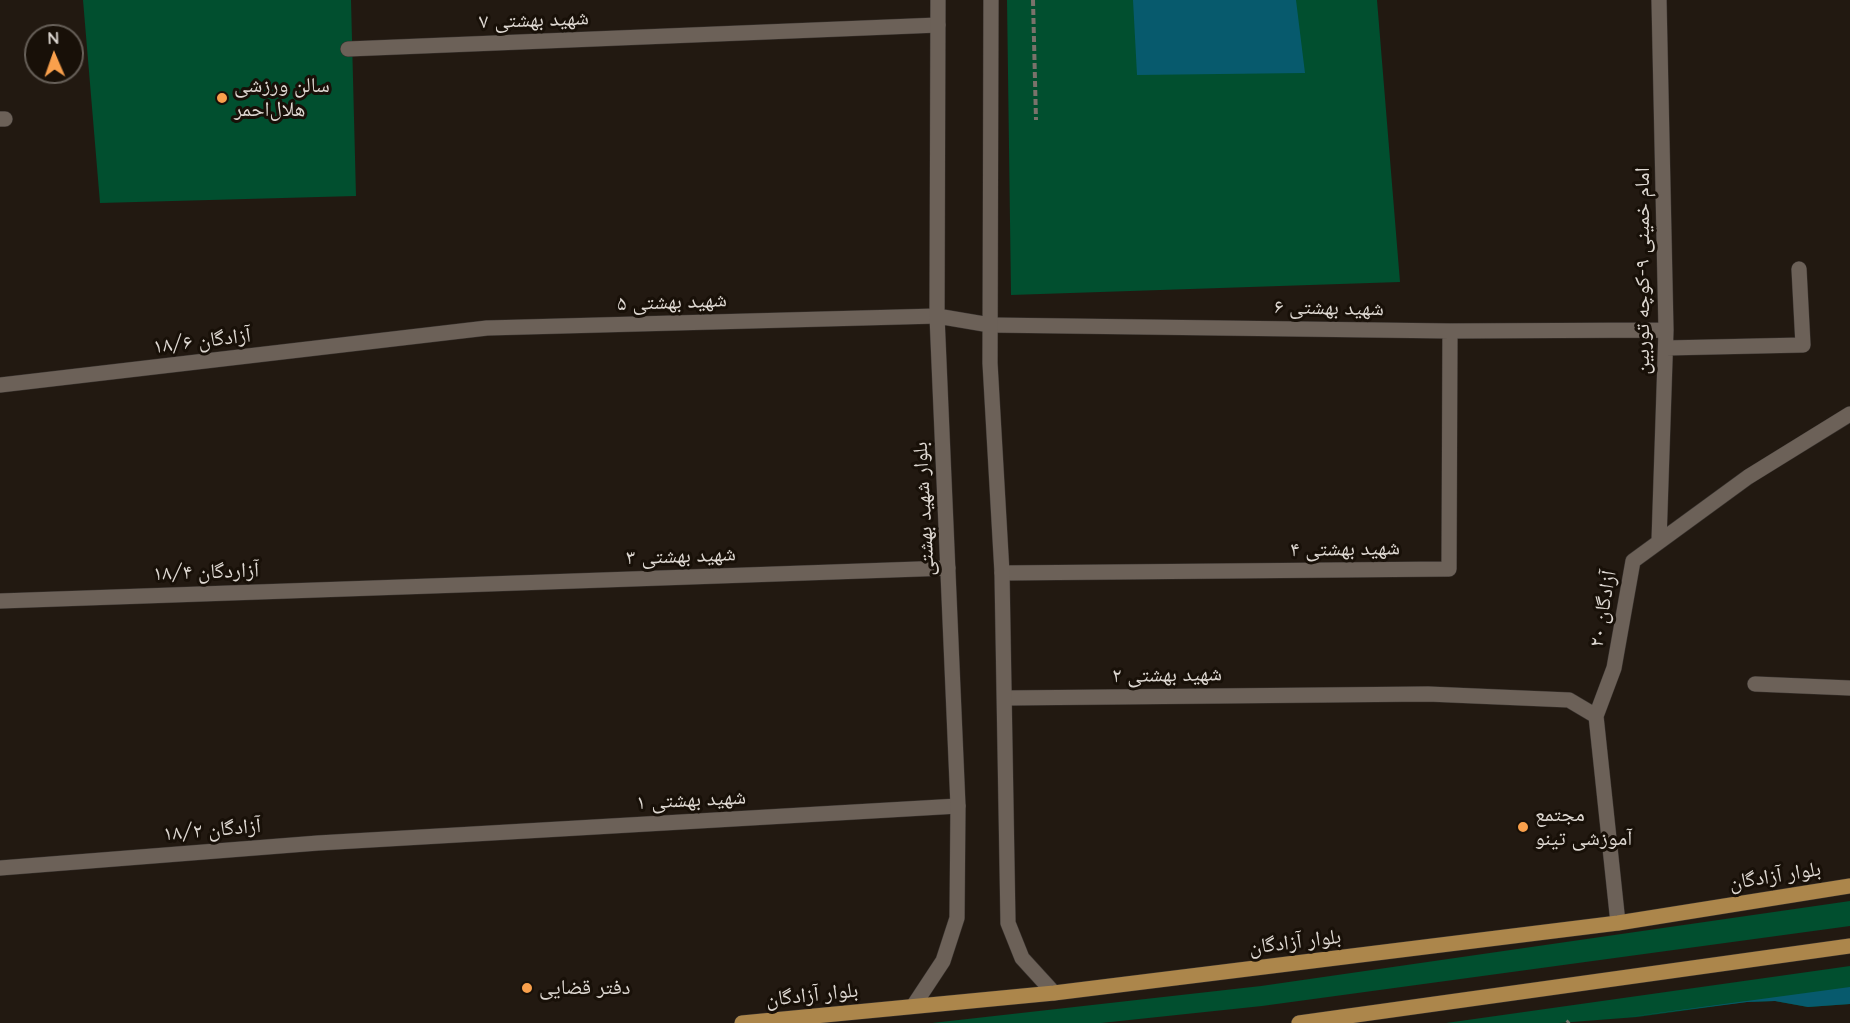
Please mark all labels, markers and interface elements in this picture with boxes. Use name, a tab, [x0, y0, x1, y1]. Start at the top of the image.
street label: شهید بهشتی ۷	[479, 5, 589, 35]
north arrow	[24, 24, 84, 84]
text: N	[47, 28, 60, 48]
place label: سالن ورزشی هلال‌احمر	[234, 73, 330, 123]
marker: سالن ورزشی هلال‌احمر	[215, 91, 229, 105]
street label: امام خمینی ۹-کوچه توربین	[1630, 167, 1656, 375]
street label: شهید بهشتی ۵	[617, 287, 727, 317]
street label: شهید بهشتی ۶	[1274, 294, 1384, 322]
street label: آزادگان ۱۸/۶	[152, 323, 252, 359]
street label: بلوار شهید بهشتی	[908, 441, 940, 577]
street label: شهید بهشتی ۴	[1290, 535, 1400, 563]
street label: شهید بهشتی ۳	[626, 541, 736, 571]
street label: آزاردگان ۱۸/۴	[152, 558, 260, 586]
street label: آزادگان ۲۰	[1584, 569, 1622, 649]
street label: شهید بهشتی ۲	[1112, 661, 1222, 689]
street label: شهید بهشتی ۱	[635, 785, 747, 815]
place label: مجتمع آموزشی تینو	[1535, 802, 1632, 852]
street label: آزادگان ۱۸/۲	[162, 813, 262, 847]
marker: مجتمع آموزشی تینو	[1516, 820, 1530, 834]
street label: بلوار آزادگان	[1727, 856, 1823, 896]
street label: بلوار آزادگان	[1247, 924, 1343, 960]
place label: دفتر قضایی	[539, 975, 630, 1001]
street label: بلوار آزادگان	[765, 978, 859, 1012]
marker: دفتر قضایی	[520, 981, 534, 995]

